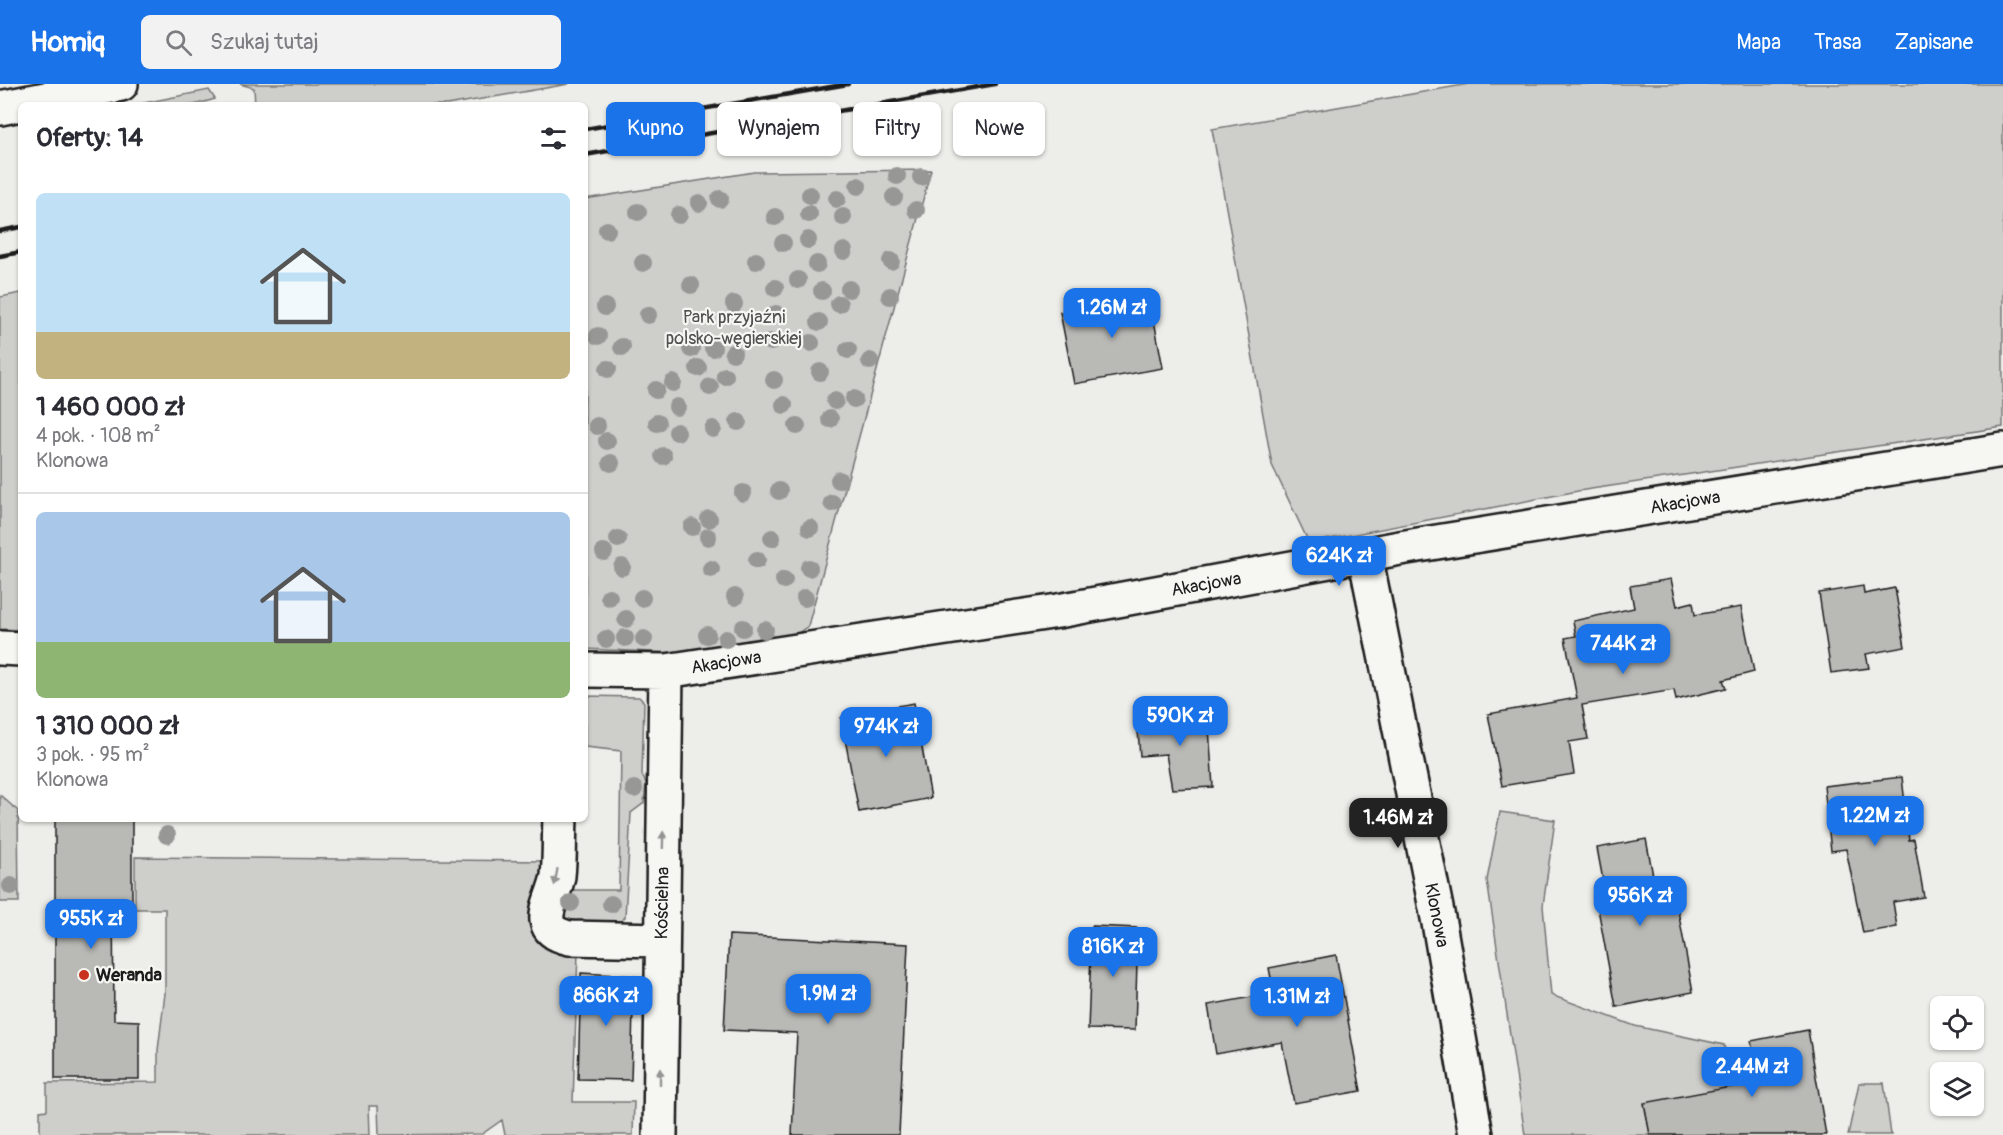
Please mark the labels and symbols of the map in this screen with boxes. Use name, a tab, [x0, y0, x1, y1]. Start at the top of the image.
pin: 1.26M zł	[1050, 288, 1174, 339]
park label: Park przyjaźni polsko-węgierskiej	[666, 306, 802, 350]
street label: Akacjowa	[1648, 486, 1722, 519]
pin: 624K zł	[1284, 536, 1394, 587]
street label: Akacjowa	[1169, 567, 1243, 602]
pin: 744K zł	[1568, 624, 1678, 675]
street label: Akacjowa	[689, 646, 763, 679]
pin: 590K zł	[1125, 696, 1235, 747]
pin: 974K zł	[831, 707, 941, 758]
pin: 1.22M zł	[1813, 796, 1937, 847]
pin: 1.46M zł	[1336, 798, 1460, 849]
one-way arrow	[658, 830, 668, 849]
street label: Kościelna	[650, 866, 675, 940]
one-way arrow	[552, 868, 561, 887]
pin: 956K zł	[1585, 876, 1695, 927]
street label: Klonowa	[1419, 881, 1454, 949]
pin: 955K zł	[36, 899, 146, 950]
pin: 816K zł	[1058, 927, 1168, 978]
place label: Weranda	[96, 964, 163, 987]
marker: Weranda	[77, 968, 91, 982]
pin: 1.9M zł	[773, 974, 883, 1025]
pin: 866K zł	[551, 976, 661, 1027]
pin: 1.31M zł	[1235, 977, 1359, 1028]
pin: 2.44M zł	[1690, 1047, 1814, 1098]
one-way arrow	[655, 1067, 665, 1086]

